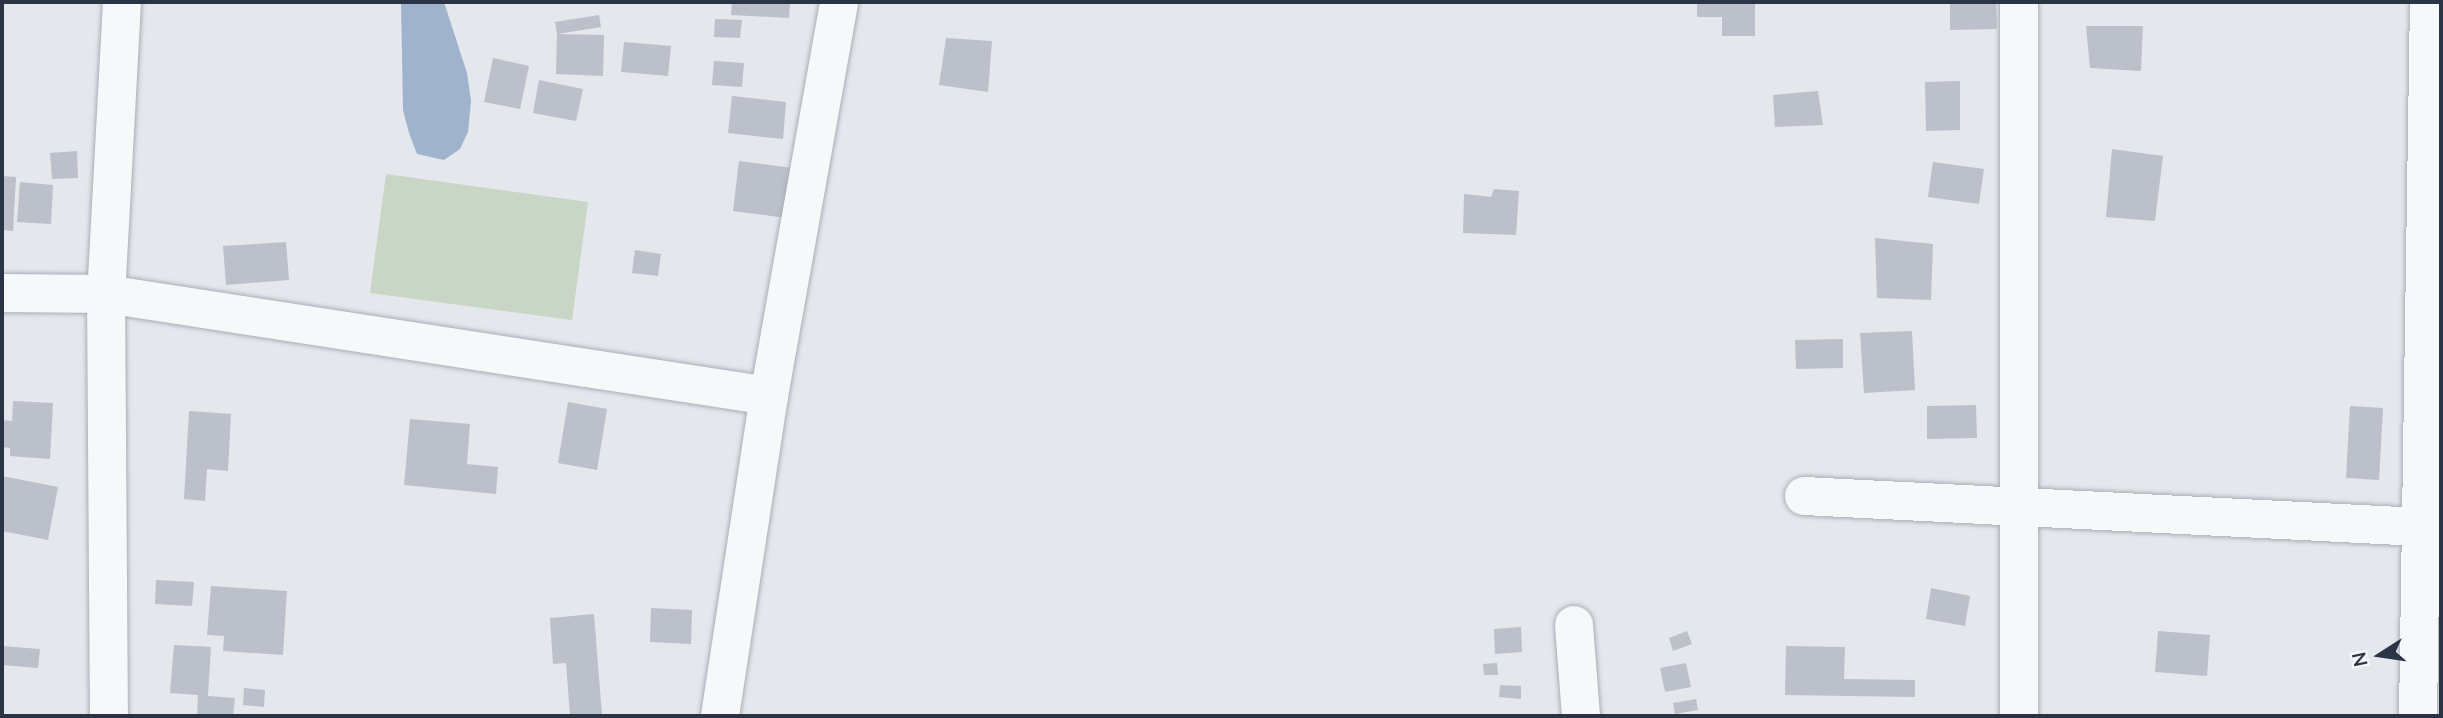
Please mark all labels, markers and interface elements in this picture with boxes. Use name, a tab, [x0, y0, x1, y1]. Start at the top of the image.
north arrow	[2345, 620, 2415, 690]
text: N	[2346, 650, 2373, 669]

